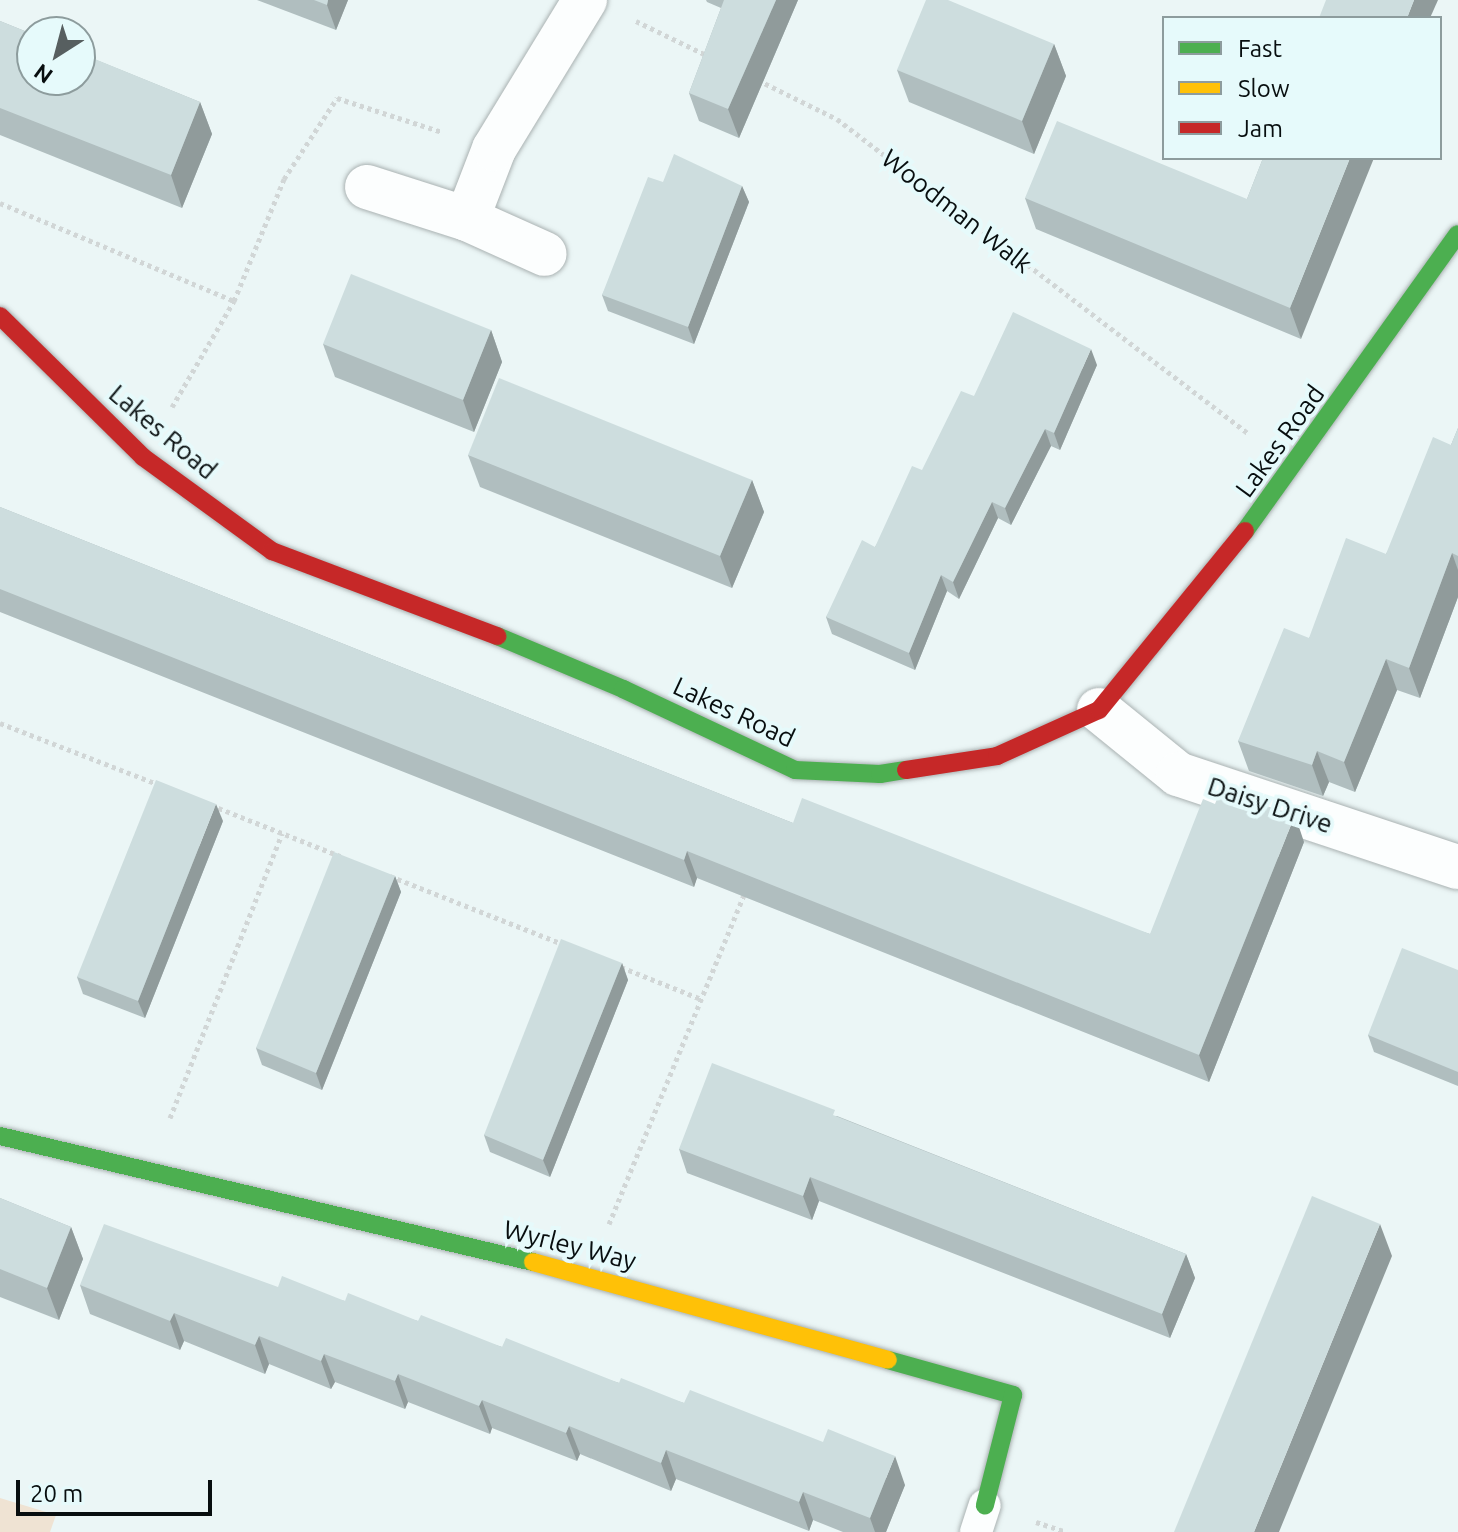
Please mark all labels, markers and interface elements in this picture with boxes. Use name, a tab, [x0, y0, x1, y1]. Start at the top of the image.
north arrow	[16, 16, 96, 96]
legend	[1162, 16, 1442, 160]
text: Fast	[1238, 35, 1282, 62]
text: N	[29, 59, 57, 89]
text: Slow	[1238, 75, 1290, 102]
text: Jam	[1238, 115, 1283, 142]
street label: Woodman Walk	[875, 142, 1039, 280]
street label: Lakes Road	[103, 378, 223, 486]
street label: Lakes Road	[1229, 379, 1331, 503]
street label: Lakes Road	[668, 670, 800, 754]
street label: Daisy Drive	[1204, 770, 1336, 840]
street label: Wyrley Way	[500, 1213, 640, 1277]
scale bar	[20, 1464, 216, 1514]
text: 20 m	[30, 1480, 83, 1507]

